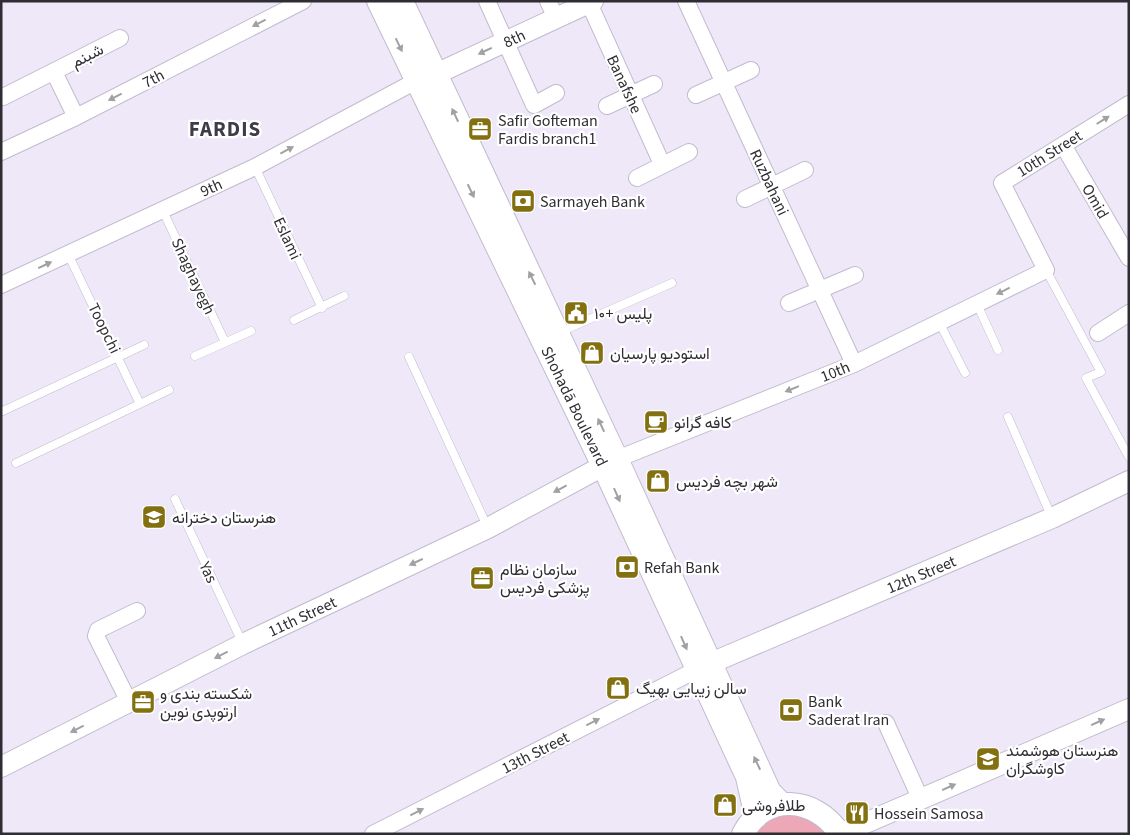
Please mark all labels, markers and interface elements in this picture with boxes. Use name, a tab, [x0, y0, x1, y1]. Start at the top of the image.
one-way arrow	[252, 19, 266, 27]
street label: 8th	[500, 24, 529, 54]
street label: شبنم	[67, 38, 107, 73]
one-way arrow	[395, 38, 403, 52]
one-way arrow	[478, 47, 492, 55]
street label: Banafshe	[601, 52, 647, 117]
street label: 7th	[139, 64, 168, 94]
one-way arrow	[107, 93, 122, 102]
one-way arrow	[451, 108, 459, 122]
place label: Safir Gofteman Fardis branch1	[498, 110, 598, 150]
district label: FARDIS	[189, 114, 261, 144]
one-way arrow	[1096, 115, 1109, 125]
office icon: Safir Gofteman Fardis branch1	[467, 116, 493, 142]
street label: 10th Street	[1013, 125, 1087, 183]
one-way arrow	[280, 146, 294, 154]
street label: Ruzbahani	[744, 146, 794, 219]
street label: 9th	[197, 173, 226, 202]
street label: Omid	[1076, 180, 1114, 223]
one-way arrow	[467, 184, 475, 198]
bank icon: Sarmayeh Bank	[510, 188, 536, 214]
place label: Sarmayeh Bank	[540, 191, 645, 213]
street label: Eslami	[268, 214, 306, 263]
street label: Shaghayegh	[166, 235, 220, 318]
one-way arrow	[38, 260, 52, 268]
one-way arrow	[528, 271, 536, 285]
one-way arrow	[996, 288, 1010, 296]
street label: Toopchi	[82, 299, 126, 357]
public building icon: پلیس +۱۰	[563, 300, 589, 326]
place label: پلیس +۱۰	[594, 303, 652, 325]
shop icon: استودیو پارسیان	[579, 340, 605, 366]
street label: Shohadā Boulevard	[535, 343, 613, 470]
place label: استودیو پارسیان	[610, 343, 710, 365]
street label: 10th	[817, 356, 853, 388]
one-way arrow	[785, 385, 799, 393]
cafe icon: کافه گرانو	[643, 409, 669, 435]
place label: کافه گرانو	[674, 412, 732, 434]
one-way arrow	[597, 418, 605, 432]
shop icon: شهر بچه فردیس	[645, 468, 671, 494]
place label: شهر بچه فردیس	[676, 471, 778, 493]
one-way arrow	[553, 485, 568, 493]
one-way arrow	[613, 488, 621, 502]
school or university icon: هنرستان دخترانه	[141, 504, 167, 530]
place label: هنرستان دخترانه	[172, 507, 276, 529]
street label: 12th Street	[883, 550, 960, 599]
bank icon: Refah Bank	[614, 554, 640, 580]
street label: Yas	[193, 557, 223, 587]
place label: Refah Bank	[644, 557, 719, 579]
one-way arrow	[408, 558, 423, 567]
place label: سازمان نظام پزشکی فردیس	[500, 559, 590, 599]
office icon: سازمان نظام پزشکی فردیس	[469, 565, 495, 591]
street label: 11th Street	[265, 591, 341, 642]
one-way arrow	[680, 636, 688, 650]
one-way arrow	[214, 651, 229, 659]
shop icon: سالن زیبایی بهیگ	[605, 675, 631, 701]
place label: سالن زیبایی بهیگ	[636, 678, 747, 700]
place label: شکسته بندی و ارتوپدی نوین	[160, 683, 252, 723]
office icon: شکسته بندی و ارتوپدی نوین	[130, 689, 156, 715]
place label: Bank Saderat Iran	[808, 691, 889, 731]
bank icon: Bank Saderat Iran	[778, 697, 804, 723]
one-way arrow	[586, 718, 600, 726]
one-way arrow	[1091, 718, 1105, 726]
one-way arrow	[69, 725, 84, 733]
street label: 13th Street	[498, 726, 574, 779]
place label: هنرستان هوشمند کاوشگران	[1006, 740, 1118, 780]
school or university icon: هنرستان هوشمند کاوشگران	[975, 746, 1001, 772]
one-way arrow	[753, 756, 761, 770]
one-way arrow	[942, 783, 956, 791]
shop icon: طلافروشی	[712, 792, 738, 818]
place label: طلافروشی	[742, 795, 805, 817]
restaurant icon: Hossein Samosa	[844, 800, 870, 826]
place label: Hossein Samosa	[874, 803, 984, 825]
one-way arrow	[410, 808, 424, 816]

